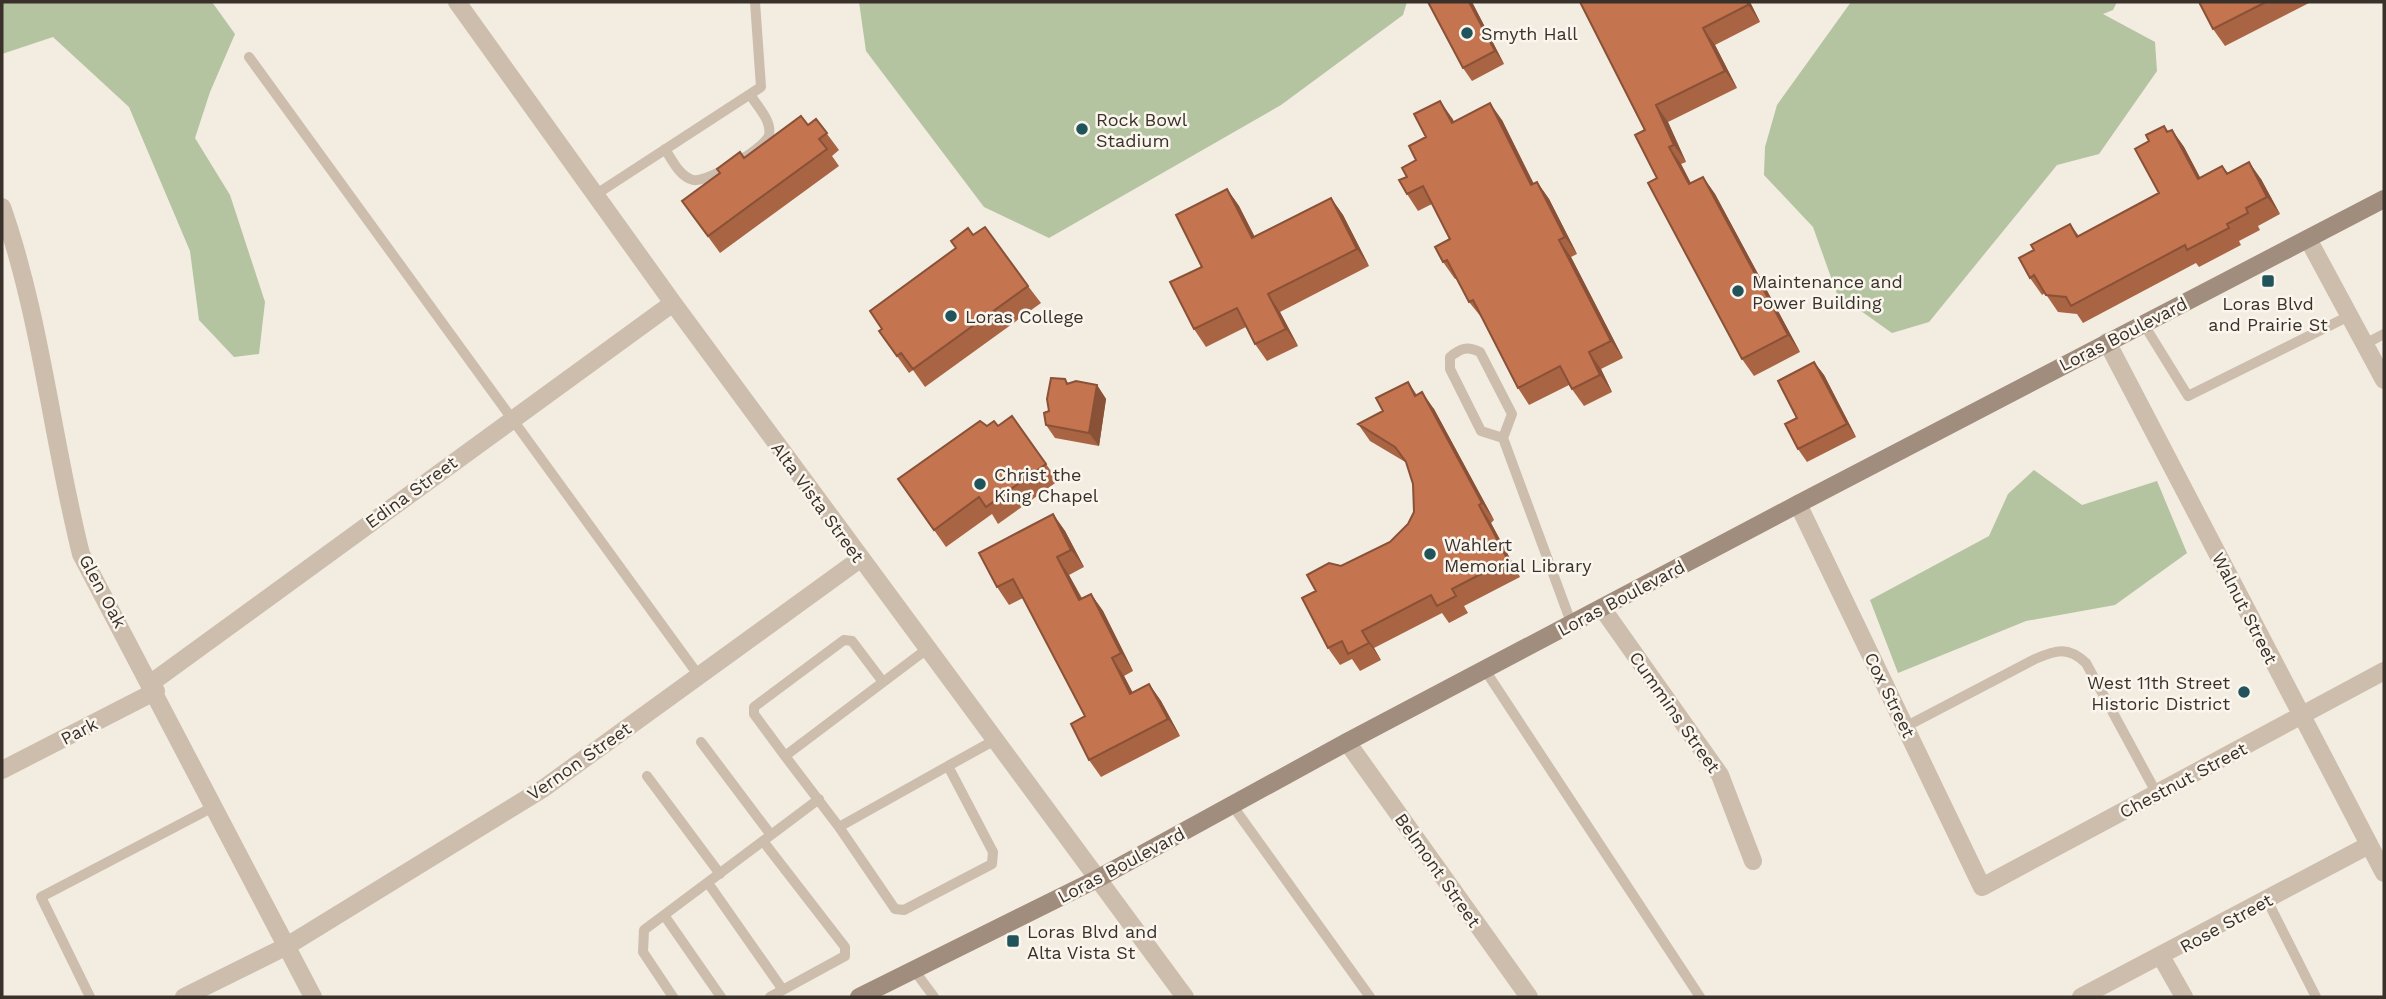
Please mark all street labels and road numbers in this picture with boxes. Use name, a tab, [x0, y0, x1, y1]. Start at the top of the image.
street label: Loras Boulevard	[2055, 293, 2191, 375]
street label: Alta Vista Street	[767, 438, 869, 567]
street label: Edina Street	[361, 451, 461, 532]
street label: Walnut Street	[2208, 549, 2282, 668]
street label: Glen Oak	[75, 551, 131, 631]
street label: Loras Boulevard	[1554, 556, 1688, 640]
street label: Cummins Street	[1625, 647, 1725, 777]
street label: Cox Street	[1860, 649, 1920, 742]
street label: Park	[57, 713, 101, 749]
street label: Vernon Street	[523, 717, 635, 805]
street label: Chestnut Street	[2116, 737, 2251, 822]
street label: Belmont Street	[1391, 809, 1485, 931]
street label: Loras Boulevard	[1054, 823, 1188, 907]
street label: Rose Street	[2176, 889, 2276, 957]

